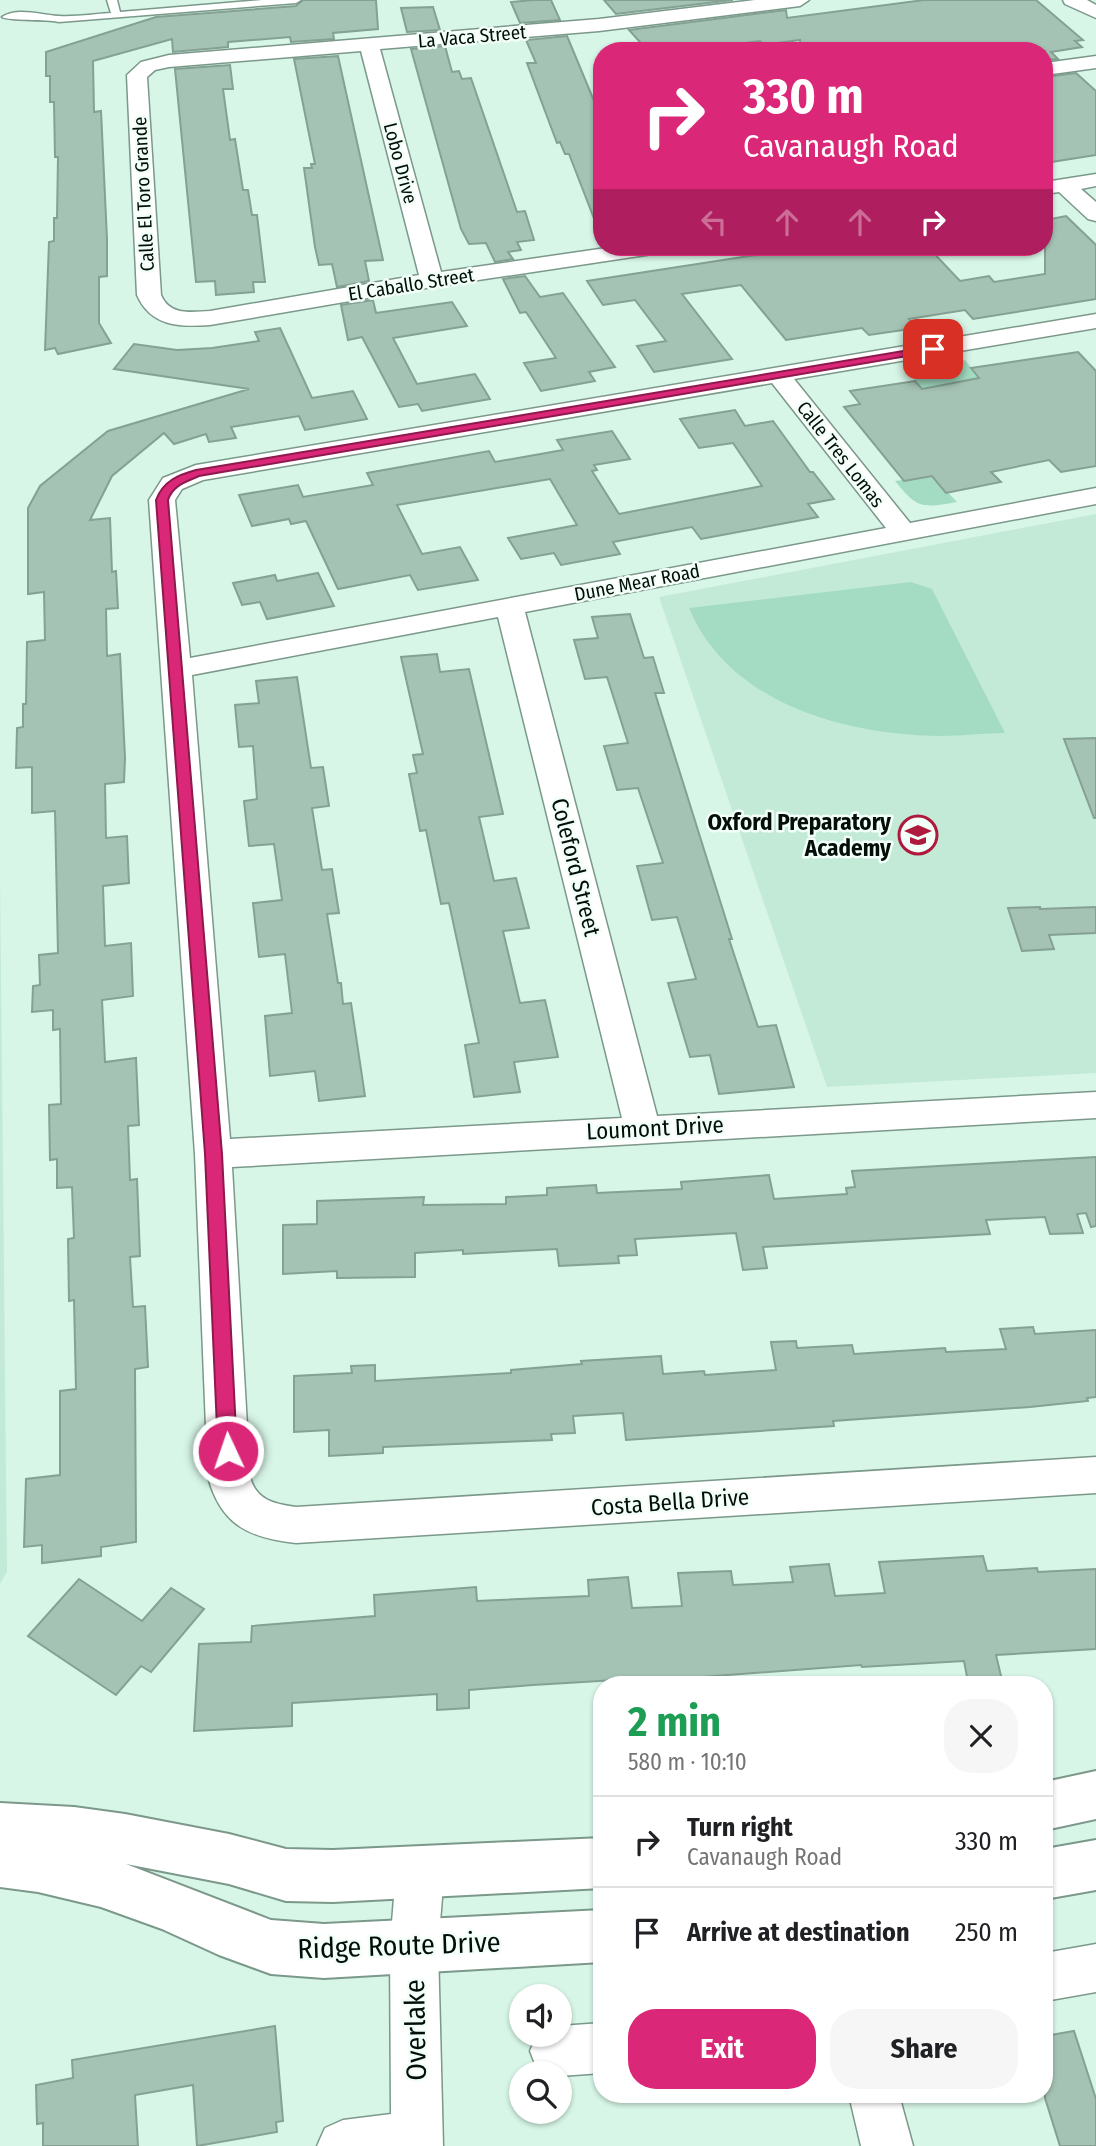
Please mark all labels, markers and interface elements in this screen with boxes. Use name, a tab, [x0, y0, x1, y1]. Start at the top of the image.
street label: La Vaca Street	[417, 20, 528, 53]
text: 330 m	[743, 67, 864, 126]
icon: right	[628, 70, 719, 161]
street label: Calle El Toro Grande	[128, 116, 159, 272]
street label: Lobo Drive	[379, 120, 422, 206]
text: Cavanaugh Road	[743, 127, 959, 165]
icon: left	[695, 203, 733, 241]
icon: ahead	[768, 203, 806, 241]
icon: ahead	[841, 203, 879, 241]
icon: right	[914, 203, 952, 241]
street label: El Caballo Street	[346, 263, 476, 306]
pin	[903, 319, 963, 379]
icon: arrive	[914, 330, 952, 368]
street label: Calle Tres Lomas	[792, 397, 889, 512]
street label: Dune Mear Road	[572, 559, 702, 606]
street label: Coleford Street	[545, 795, 607, 939]
place label: Oxford Preparatory Academy	[708, 808, 892, 862]
school or university icon: Oxford Preparatory Academy	[897, 814, 939, 856]
street label: Loumont Drive	[586, 1110, 724, 1146]
position arrow	[191, 1414, 265, 1488]
street label: Costa Bella Drive	[590, 1483, 750, 1521]
text: 2 min	[628, 1697, 721, 1747]
button: close	[944, 1699, 1018, 1773]
text: 580 m · 10:10	[628, 1748, 747, 1776]
text: Turn right	[687, 1812, 793, 1843]
icon: right	[628, 1823, 666, 1861]
text: 330 m	[955, 1826, 1018, 1857]
text: Cavanaugh Road	[687, 1843, 842, 1871]
icon: arrive	[628, 1914, 666, 1952]
text: Arrive at destination	[687, 1917, 910, 1948]
text: 250 m	[955, 1917, 1018, 1948]
street label: Ridge Route Drive	[297, 1925, 501, 1966]
street label: Overlake	[398, 1979, 433, 2081]
map controls	[509, 1984, 572, 2124]
button: sound	[509, 1984, 572, 2047]
button: Exit	[628, 2009, 816, 2089]
button: Share	[830, 2009, 1018, 2089]
button: search	[509, 2061, 572, 2124]

